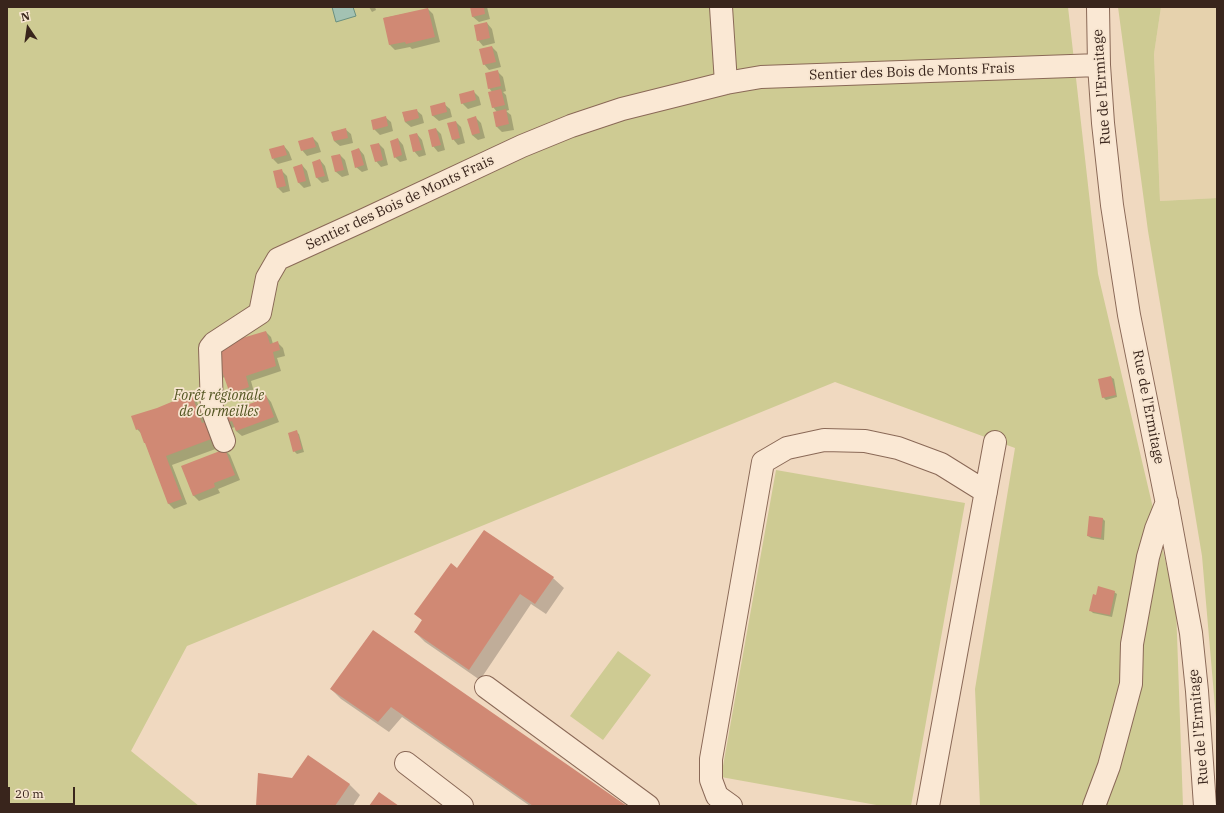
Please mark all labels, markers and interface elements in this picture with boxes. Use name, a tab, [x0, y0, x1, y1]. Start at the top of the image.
north arrow	[8, 8, 48, 48]
text: N	[19, 9, 31, 24]
street label: Rue de l'Ermitage	[1090, 29, 1114, 145]
street label: Sentier des Bois de Monts Frais	[809, 60, 1015, 84]
street label: Sentier des Bois de Monts Frais	[303, 152, 497, 254]
street label: Rue de l'Ermitage	[1129, 348, 1167, 466]
park label: Forêt régionale de Cormeilles	[174, 388, 264, 420]
street label: Rue de l'Ermitage	[1186, 668, 1212, 786]
scale bar	[10, 779, 77, 805]
text: 20 m	[15, 786, 44, 801]

